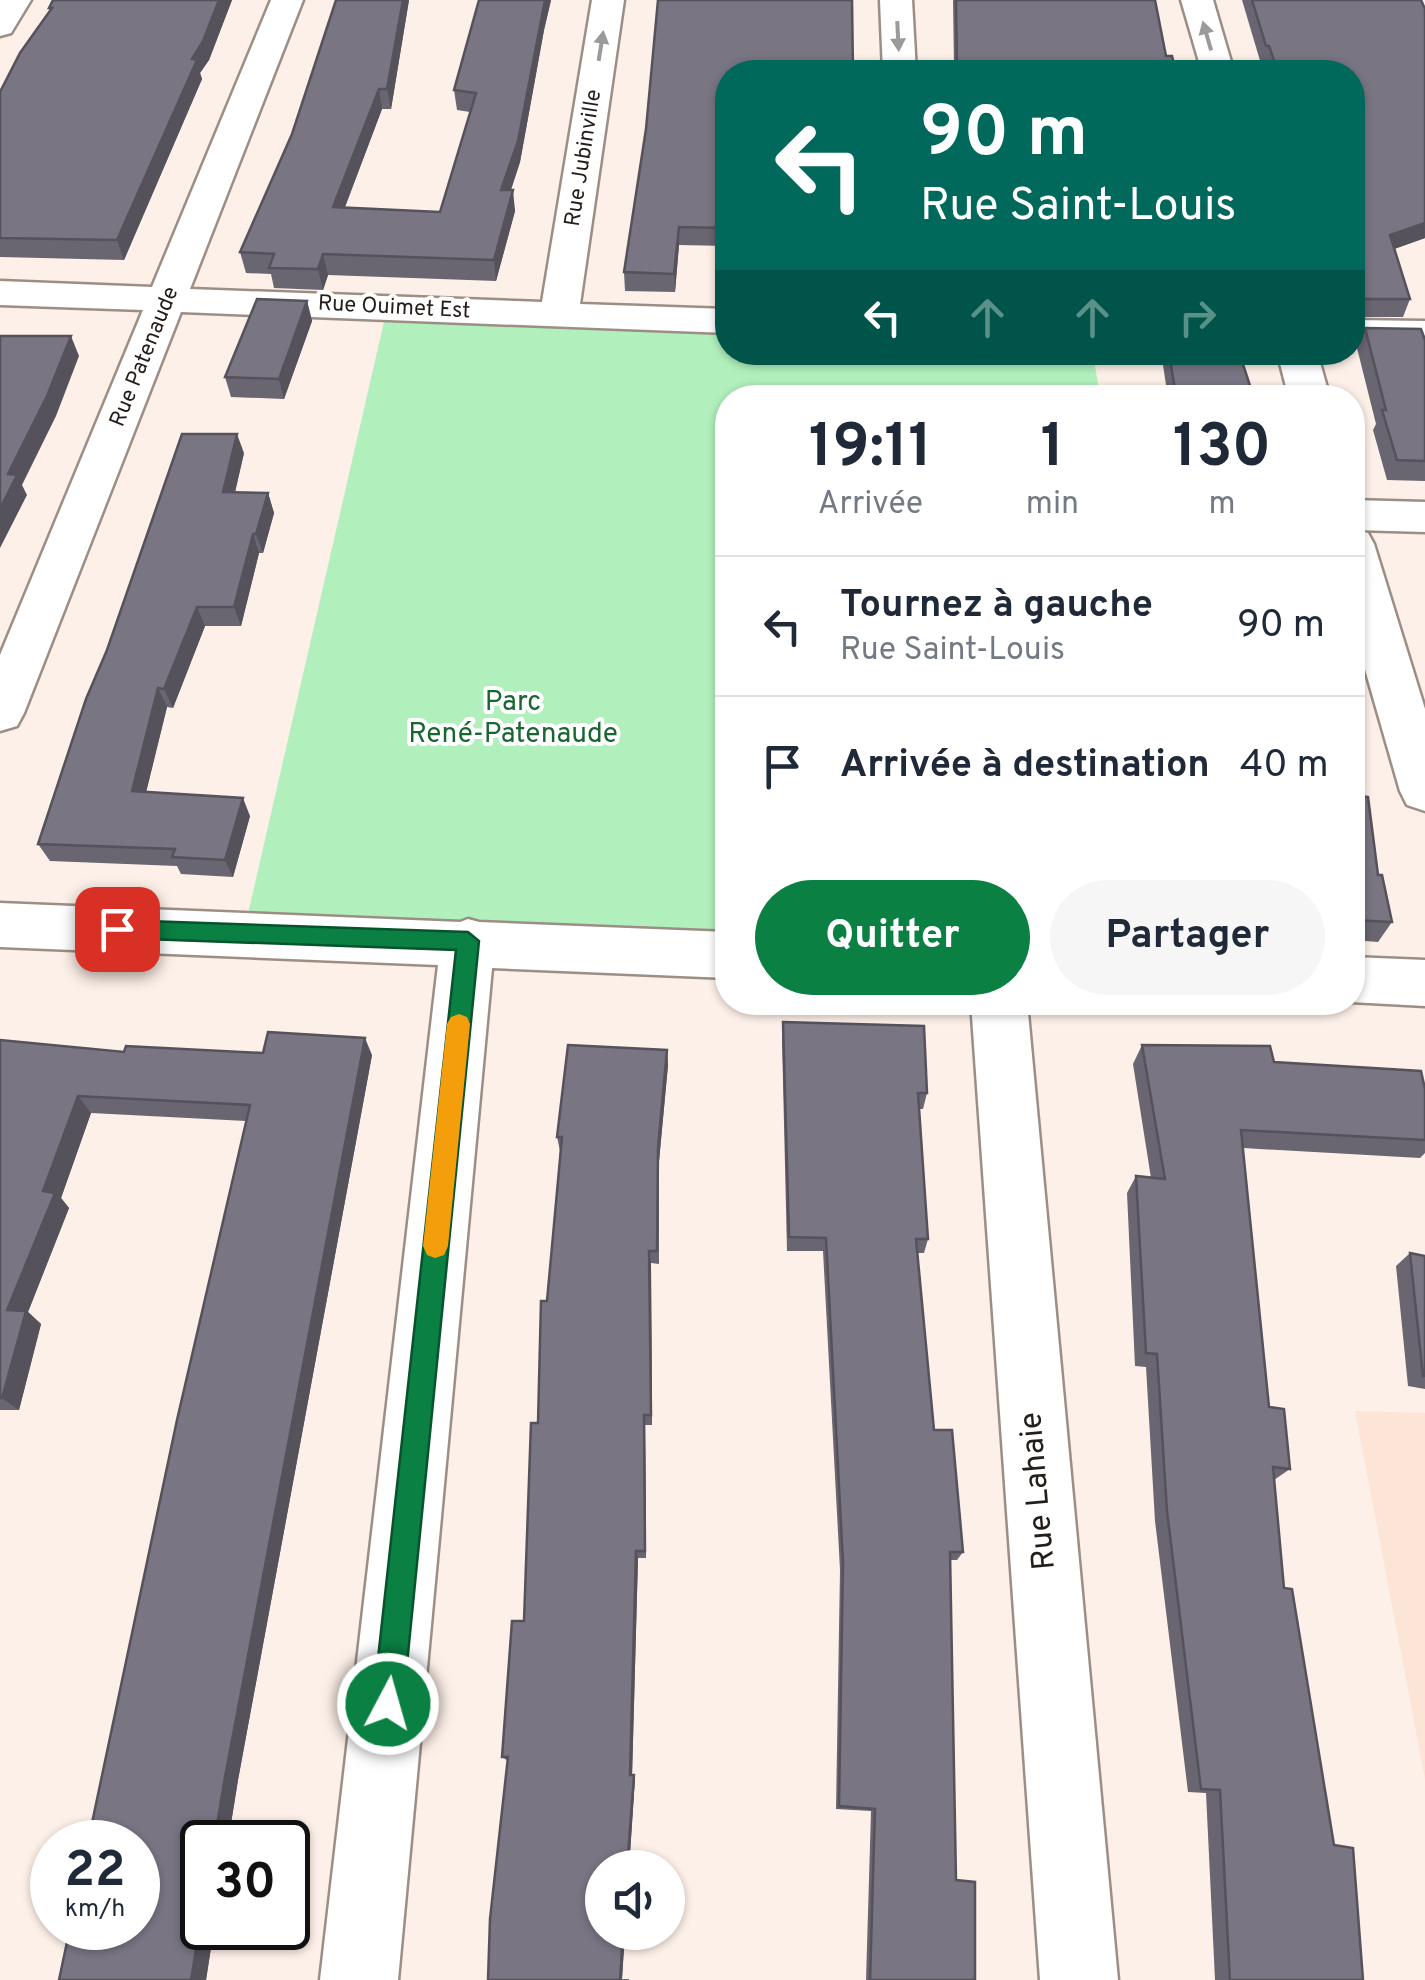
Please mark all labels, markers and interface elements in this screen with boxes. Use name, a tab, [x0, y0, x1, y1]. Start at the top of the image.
one-way arrow	[1199, 20, 1215, 51]
one-way arrow	[890, 21, 906, 53]
one-way arrow	[594, 30, 609, 62]
street label: Rue Jubinville	[560, 87, 608, 229]
text: 90 m	[920, 92, 1088, 181]
icon: left	[755, 100, 885, 230]
text: Rue Saint-Louis	[920, 179, 1236, 236]
street label: Rue Patenaude	[105, 283, 185, 431]
icon: left	[855, 290, 910, 345]
icon: ahead	[960, 290, 1015, 345]
icon: ahead	[1065, 290, 1120, 345]
icon: right	[1170, 290, 1225, 345]
street label: Rue Ouimet Est	[317, 291, 471, 325]
text: 19:11	[809, 412, 932, 488]
text: 1	[1040, 412, 1064, 488]
text: 130	[1173, 412, 1271, 488]
text: Arrivée	[818, 485, 923, 525]
text: min	[1026, 485, 1079, 525]
text: m	[1208, 485, 1236, 525]
text: Tournez à gauche	[840, 582, 1153, 631]
icon: left	[755, 599, 810, 654]
text: 90 m	[1237, 602, 1325, 651]
text: Rue Saint-Louis	[840, 631, 1065, 671]
park label: Parc René-Patenaude	[408, 685, 618, 753]
icon: arrive	[755, 739, 810, 794]
text: Arrivée à destination	[840, 742, 1210, 791]
text: 40 m	[1240, 742, 1329, 791]
button: Quitter	[755, 880, 1030, 995]
button: Partager	[1050, 880, 1325, 995]
pin	[75, 887, 160, 972]
icon: arrive	[90, 902, 145, 957]
street label: Rue Lahaie	[1012, 1410, 1066, 1572]
position arrow	[336, 1652, 440, 1756]
speed limit sign: 30	[180, 1820, 310, 1950]
text: 22	[64, 1841, 126, 1904]
map controls	[585, 1850, 685, 1950]
button: sound	[585, 1850, 685, 1950]
text: km/h	[65, 1894, 125, 1926]

